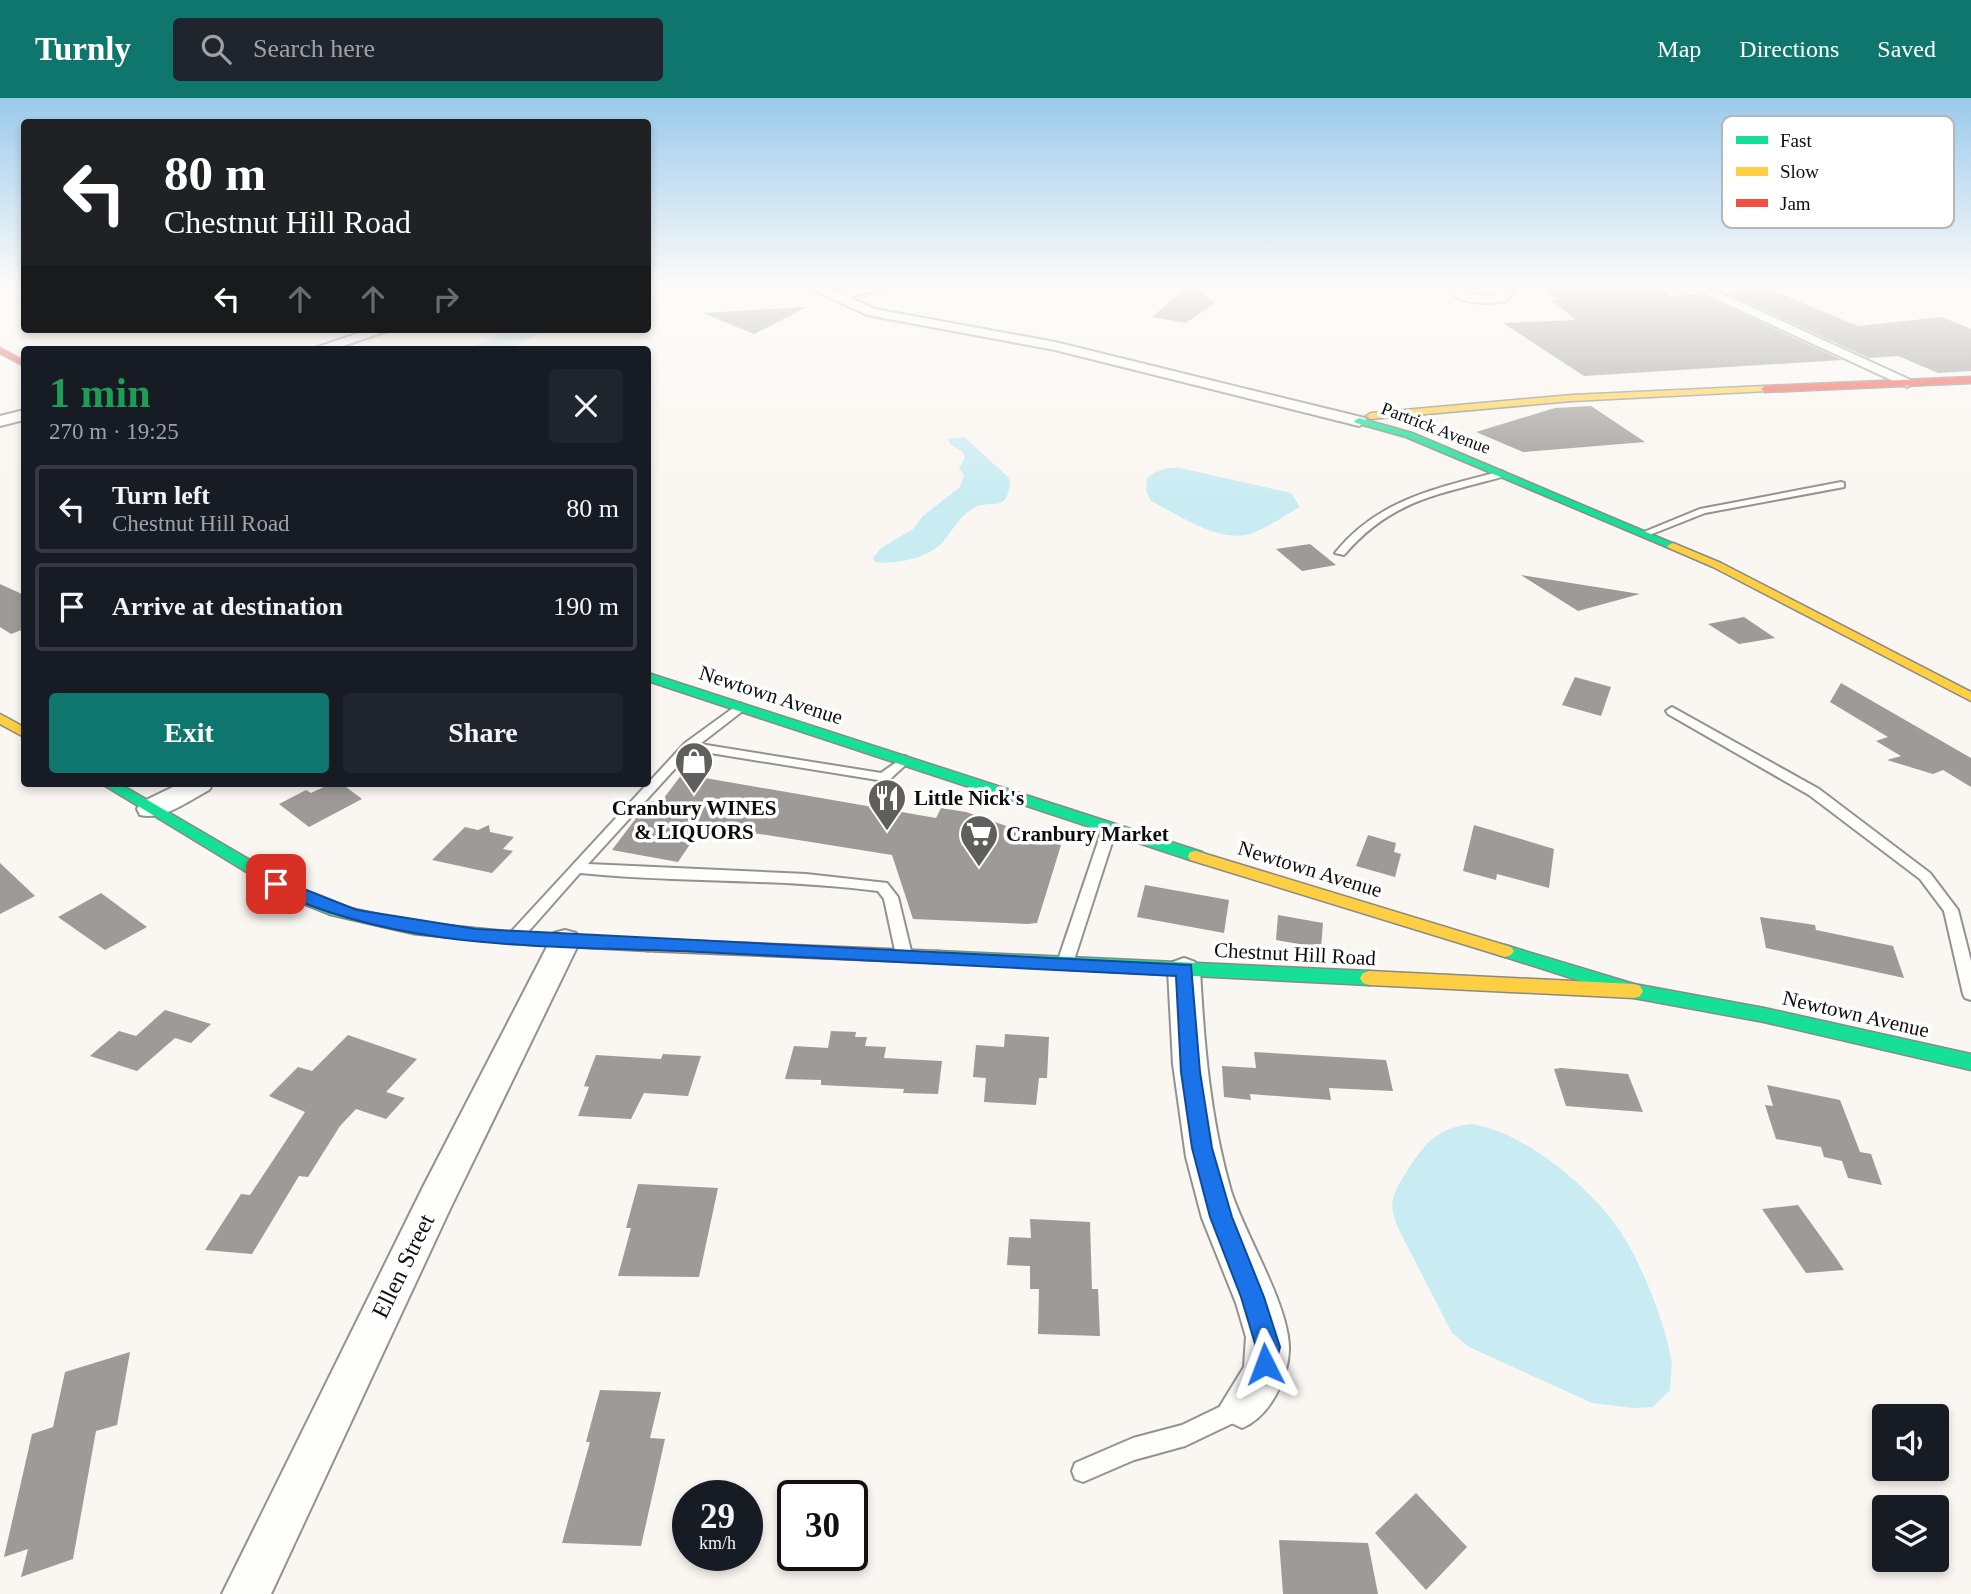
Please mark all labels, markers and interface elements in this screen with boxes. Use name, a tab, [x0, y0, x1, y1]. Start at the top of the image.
search box	[173, 18, 663, 81]
icon: search	[197, 30, 235, 68]
text: Turnly	[35, 31, 131, 67]
text: Search here	[253, 34, 375, 63]
text: Map	[1657, 36, 1701, 62]
text: Directions	[1739, 36, 1839, 62]
text: Saved	[1877, 36, 1936, 62]
legend	[1722, 116, 1954, 228]
text: Fast	[1780, 130, 1812, 151]
text: 80 m	[164, 146, 266, 201]
icon: left	[49, 147, 140, 238]
text: Slow	[1780, 161, 1819, 182]
text: Jam	[1780, 193, 1811, 214]
text: Chestnut Hill Road	[164, 204, 411, 240]
icon: left	[208, 280, 246, 318]
icon: ahead	[281, 280, 319, 318]
icon: ahead	[354, 280, 392, 318]
icon: right	[427, 280, 465, 318]
button: close	[549, 369, 623, 443]
text: 1 min	[49, 370, 151, 416]
street label: Partrick Avenue	[1379, 398, 1493, 458]
text: 270 m · 19:25	[49, 419, 179, 444]
text: Turn left	[112, 481, 210, 510]
icon: left	[53, 490, 91, 528]
text: 80 m	[566, 494, 619, 523]
text: Chestnut Hill Road	[112, 511, 290, 536]
icon: arrive	[53, 588, 91, 626]
text: Arrive at destination	[112, 592, 343, 621]
text: 190 m	[553, 592, 619, 621]
street label: Newtown Avenue	[696, 660, 846, 730]
button: Exit	[49, 693, 329, 773]
button: Share	[343, 693, 623, 773]
shop icon: Cranbury WINES & LIQUORS	[673, 740, 715, 795]
restaurant icon: Little Nick's	[866, 777, 908, 832]
place label: Little Nick's	[914, 786, 1024, 810]
place label: Cranbury WINES & LIQUORS	[612, 796, 776, 844]
supermarket icon: Cranbury Market	[958, 813, 1000, 868]
place label: Cranbury Market	[1006, 822, 1169, 846]
street label: Newtown Avenue	[1235, 836, 1385, 902]
pin	[246, 854, 306, 914]
icon: arrive	[257, 865, 295, 903]
street label: Chestnut Hill Road	[1213, 938, 1377, 970]
street label: Newtown Avenue	[1780, 985, 1932, 1043]
street label: Ellen Street	[367, 1209, 440, 1322]
position arrow	[1228, 1327, 1302, 1401]
map controls	[1872, 1404, 1949, 1572]
button: sound	[1872, 1404, 1949, 1481]
speed limit sign: 30	[777, 1480, 868, 1571]
button: layers	[1872, 1495, 1949, 1572]
text: 29	[700, 1497, 735, 1536]
text: km/h	[699, 1533, 736, 1553]

